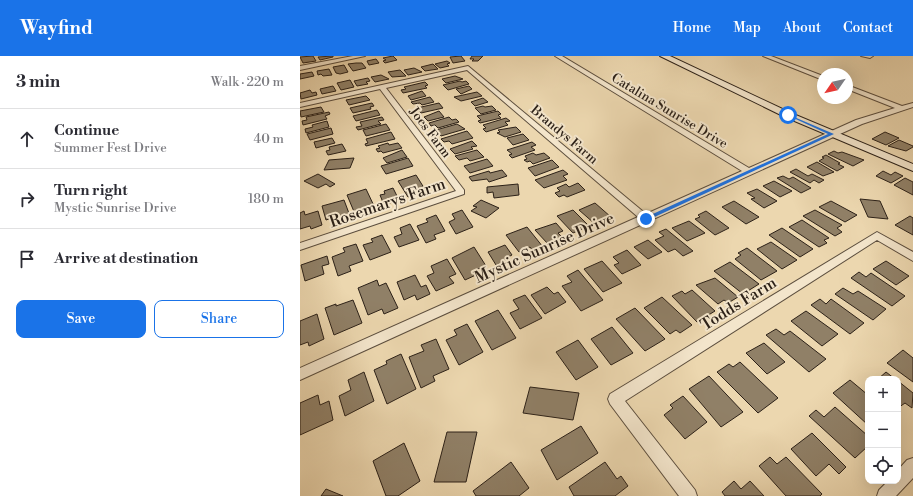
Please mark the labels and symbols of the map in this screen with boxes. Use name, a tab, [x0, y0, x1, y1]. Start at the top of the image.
north arrow	[817, 68, 853, 104]
street label: Catalina Sunrise Drive	[608, 70, 731, 152]
street label: Brandys Farm	[527, 101, 602, 168]
street label: Joes Farm	[405, 103, 455, 162]
route start	[779, 106, 797, 124]
street label: Rosemarys Farm	[327, 174, 448, 232]
street label: Mystic Sunrise Drive	[471, 208, 617, 288]
route end	[637, 210, 655, 228]
street label: Todds Farm	[697, 273, 780, 335]

